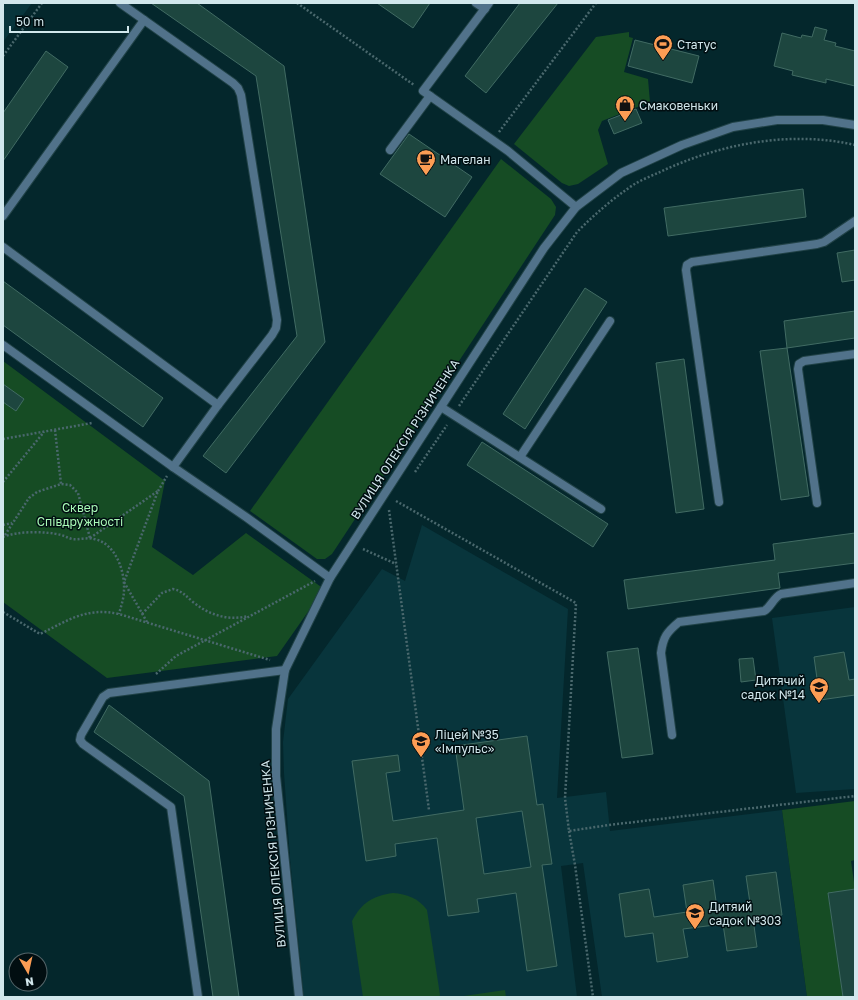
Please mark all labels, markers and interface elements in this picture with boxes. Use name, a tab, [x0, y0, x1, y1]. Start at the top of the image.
scale bar	[10, 8, 128, 34]
text: 50 m	[16, 14, 44, 29]
sports icon: Статус	[652, 33, 674, 61]
place label: Статус	[677, 37, 717, 52]
shop icon: Смаковеньки	[614, 94, 636, 122]
place label: Смаковеньки	[639, 98, 718, 113]
cafe icon: Магелан	[415, 148, 437, 176]
place label: Магелан	[440, 152, 490, 167]
street label: ВУЛИЦЯ ОЛЕКСІЯ РІЗНИЧЕНКА	[348, 356, 462, 522]
park label: Сквер Співдружності	[37, 500, 123, 529]
place label: Дитячий садок №14	[741, 673, 805, 702]
school or university icon: Дитячий садок №14	[808, 676, 830, 704]
place label: Ліцей №35 «Імпульс»	[435, 727, 499, 756]
school or university icon: Ліцей №35 «Імпульс»	[410, 730, 432, 758]
street label: ВУЛИЦЯ ОЛЕКСІЯ РІЗНИЧЕНКА	[257, 760, 289, 948]
place label: Дитяий садок №303	[709, 899, 781, 928]
school or university icon: Дитяий садок №303	[684, 902, 706, 930]
north arrow	[8, 952, 48, 992]
text: N	[24, 975, 35, 989]

